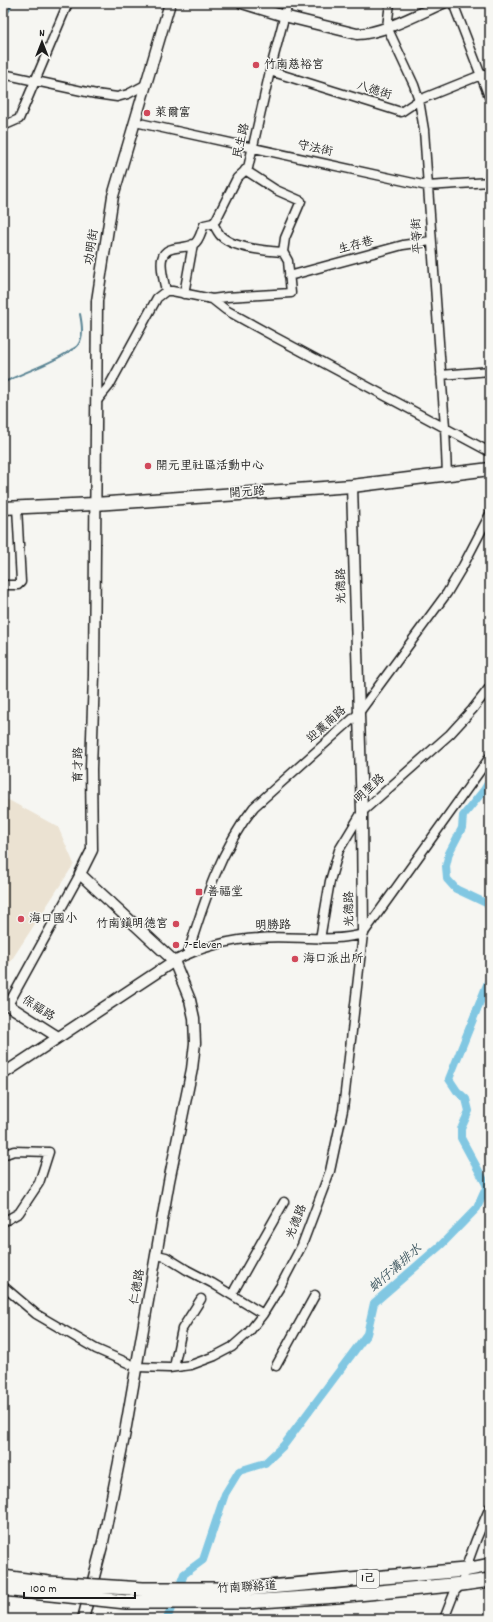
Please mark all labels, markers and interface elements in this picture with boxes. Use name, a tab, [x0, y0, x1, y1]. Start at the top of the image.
north arrow	[22, 22, 62, 62]
text: N	[39, 26, 45, 42]
place label: 竹南慈裕宮	[264, 57, 324, 74]
marker: 竹南慈裕宮	[251, 60, 261, 70]
street label: 八德街	[354, 78, 394, 104]
place label: 萊爾富	[155, 105, 191, 122]
marker: 萊爾富	[142, 108, 152, 118]
street label: 民生路	[230, 122, 254, 160]
street label: 守法街	[296, 137, 334, 161]
street label: 平等街	[408, 217, 428, 255]
street label: 功明街	[81, 228, 103, 266]
street label: 生存巷	[336, 233, 376, 259]
place label: 開元里社區活動中心	[156, 458, 264, 475]
marker: 開元里社區活動中心	[143, 461, 153, 471]
street label: 開元路	[228, 483, 266, 503]
street label: 光德路	[333, 568, 351, 604]
street label: 迎薰南路	[303, 703, 351, 747]
street label: 育才路	[70, 747, 88, 783]
street label: 明聖路	[351, 771, 389, 807]
place label: 善福堂	[207, 884, 243, 901]
marker: 善福堂	[194, 887, 204, 897]
street label: 光德路	[341, 891, 359, 927]
place label: 海口國小	[29, 911, 77, 928]
marker: 海口國小	[16, 914, 26, 924]
place label: 竹南鎮明德宮	[96, 916, 168, 933]
street label: 明勝路	[255, 917, 291, 935]
marker: 竹南鎮明德宮	[171, 919, 181, 929]
place label: 7-Eleven	[184, 937, 223, 954]
marker: 7-Eleven	[171, 940, 181, 950]
place label: 海口派出所	[303, 951, 364, 968]
marker: 海口派出所	[290, 954, 300, 964]
street label: 保福路	[18, 992, 58, 1026]
street label: 光德路	[282, 1202, 312, 1242]
water label: 蚋仔溝排水	[365, 1240, 428, 1297]
street label: 仁德路	[127, 1268, 149, 1306]
road number: 1己	[357, 1570, 379, 1588]
scale bar	[24, 1574, 135, 1600]
street label: 竹南聯絡道	[217, 1578, 277, 1598]
text: 100 m	[30, 1581, 57, 1598]

